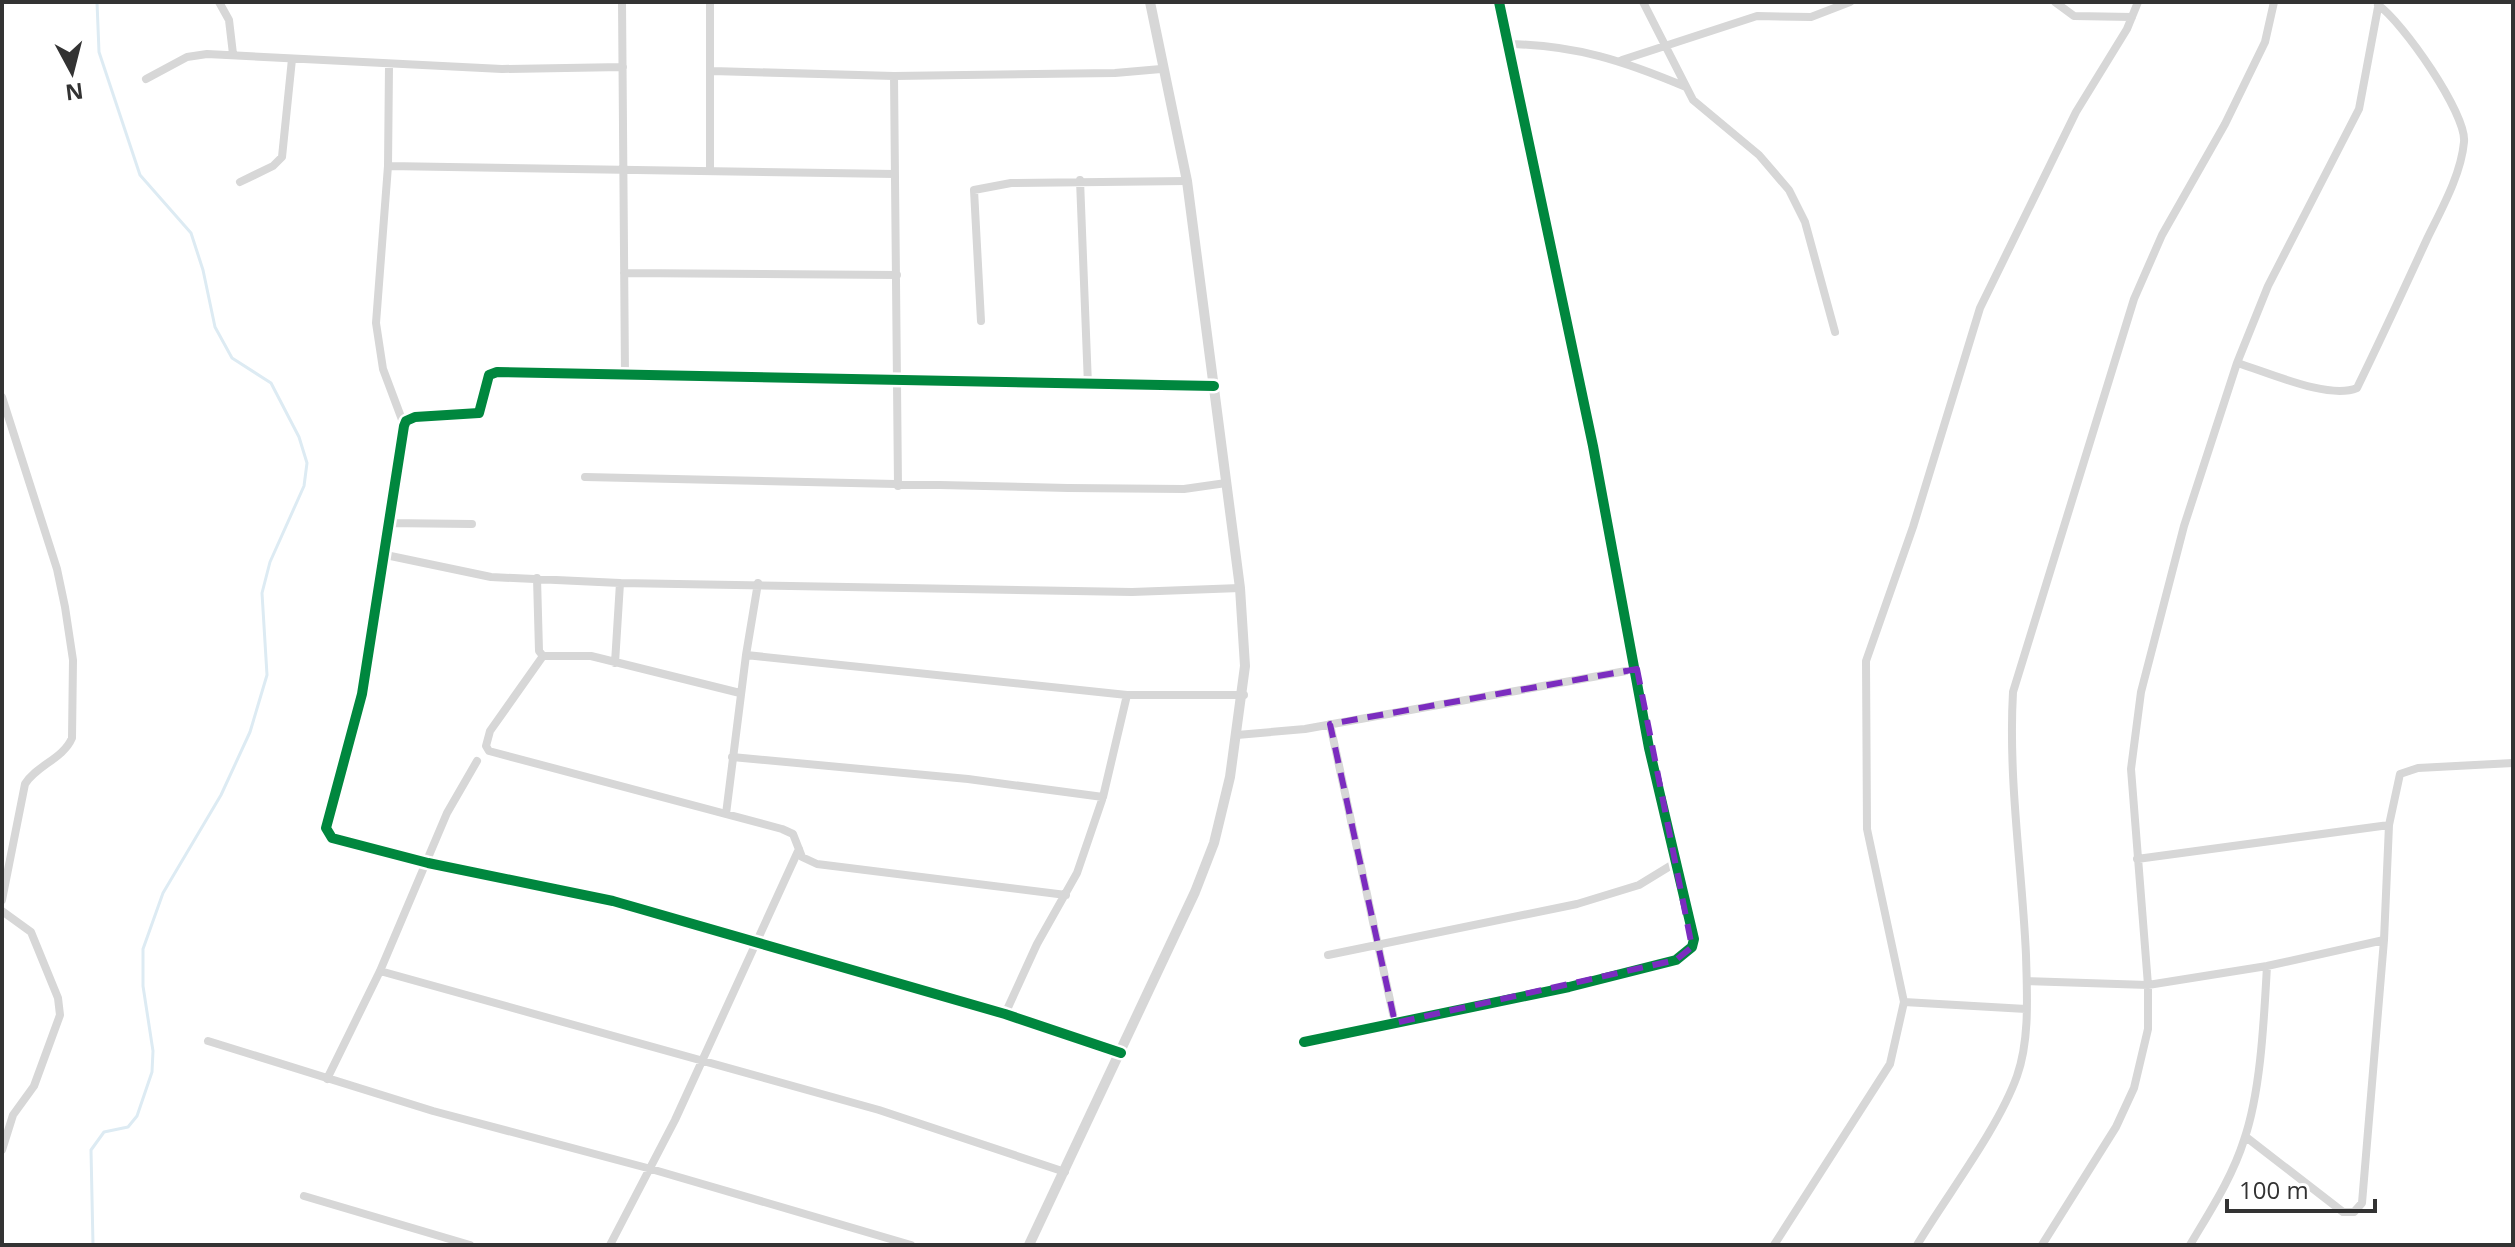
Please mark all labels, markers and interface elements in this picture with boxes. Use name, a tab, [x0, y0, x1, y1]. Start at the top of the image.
north arrow	[32, 32, 112, 112]
text: N	[64, 77, 85, 109]
scale bar	[2227, 1163, 2375, 1213]
text: 100 m	[2239, 1173, 2309, 1206]

